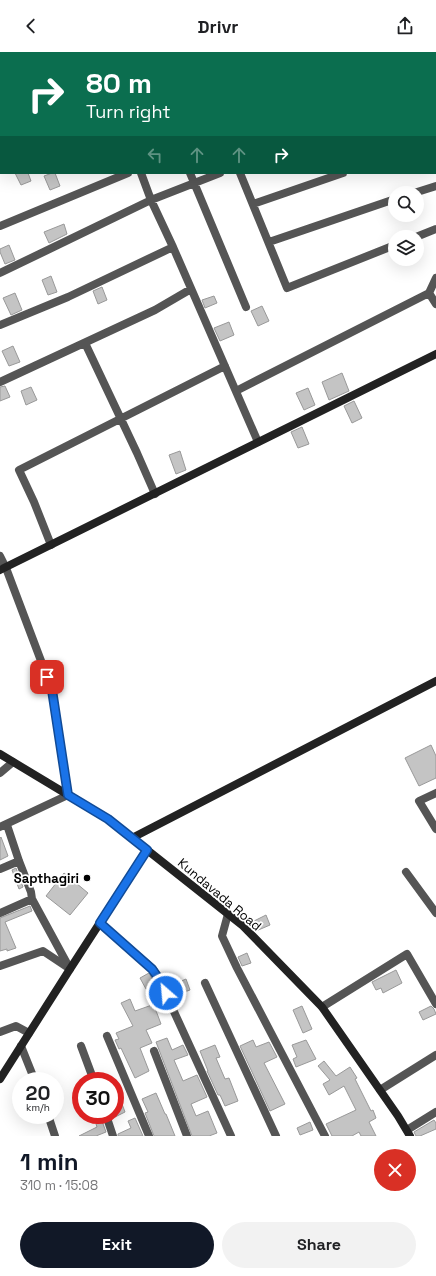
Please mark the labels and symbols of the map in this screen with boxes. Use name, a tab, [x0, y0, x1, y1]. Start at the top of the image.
pin	[30, 660, 64, 694]
street label: Kundavada Road	[174, 854, 265, 934]
place label: Sapthagiri	[14, 870, 79, 887]
marker: Sapthagiri	[82, 873, 92, 883]
position arrow	[145, 972, 187, 1014]
speed limit sign: 30	[72, 1072, 124, 1124]

